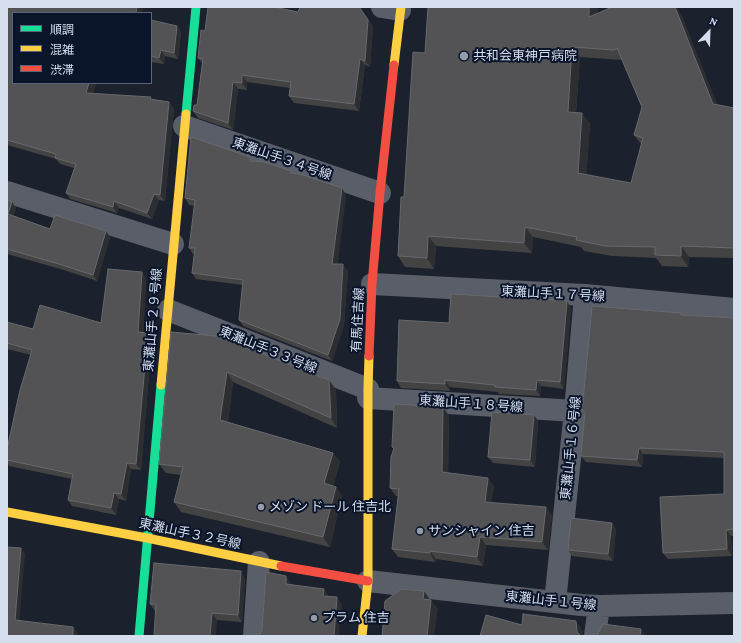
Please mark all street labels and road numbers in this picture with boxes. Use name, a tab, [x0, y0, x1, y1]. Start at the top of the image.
street label: 東灘山手３４号線	[230, 135, 334, 183]
street label: 東灘山手２９号線	[141, 268, 165, 372]
street label: 東灘山手１７号線	[501, 283, 605, 305]
street label: 有馬住吉線	[349, 287, 367, 353]
street label: 東灘山手３３号線	[217, 323, 319, 377]
street label: 東灘山手１８号線	[419, 393, 523, 415]
street label: 東灘山手１６号線	[558, 395, 584, 501]
street label: 東灘山手３２号線	[138, 516, 242, 552]
street label: 東灘山手１号線	[505, 588, 597, 614]

